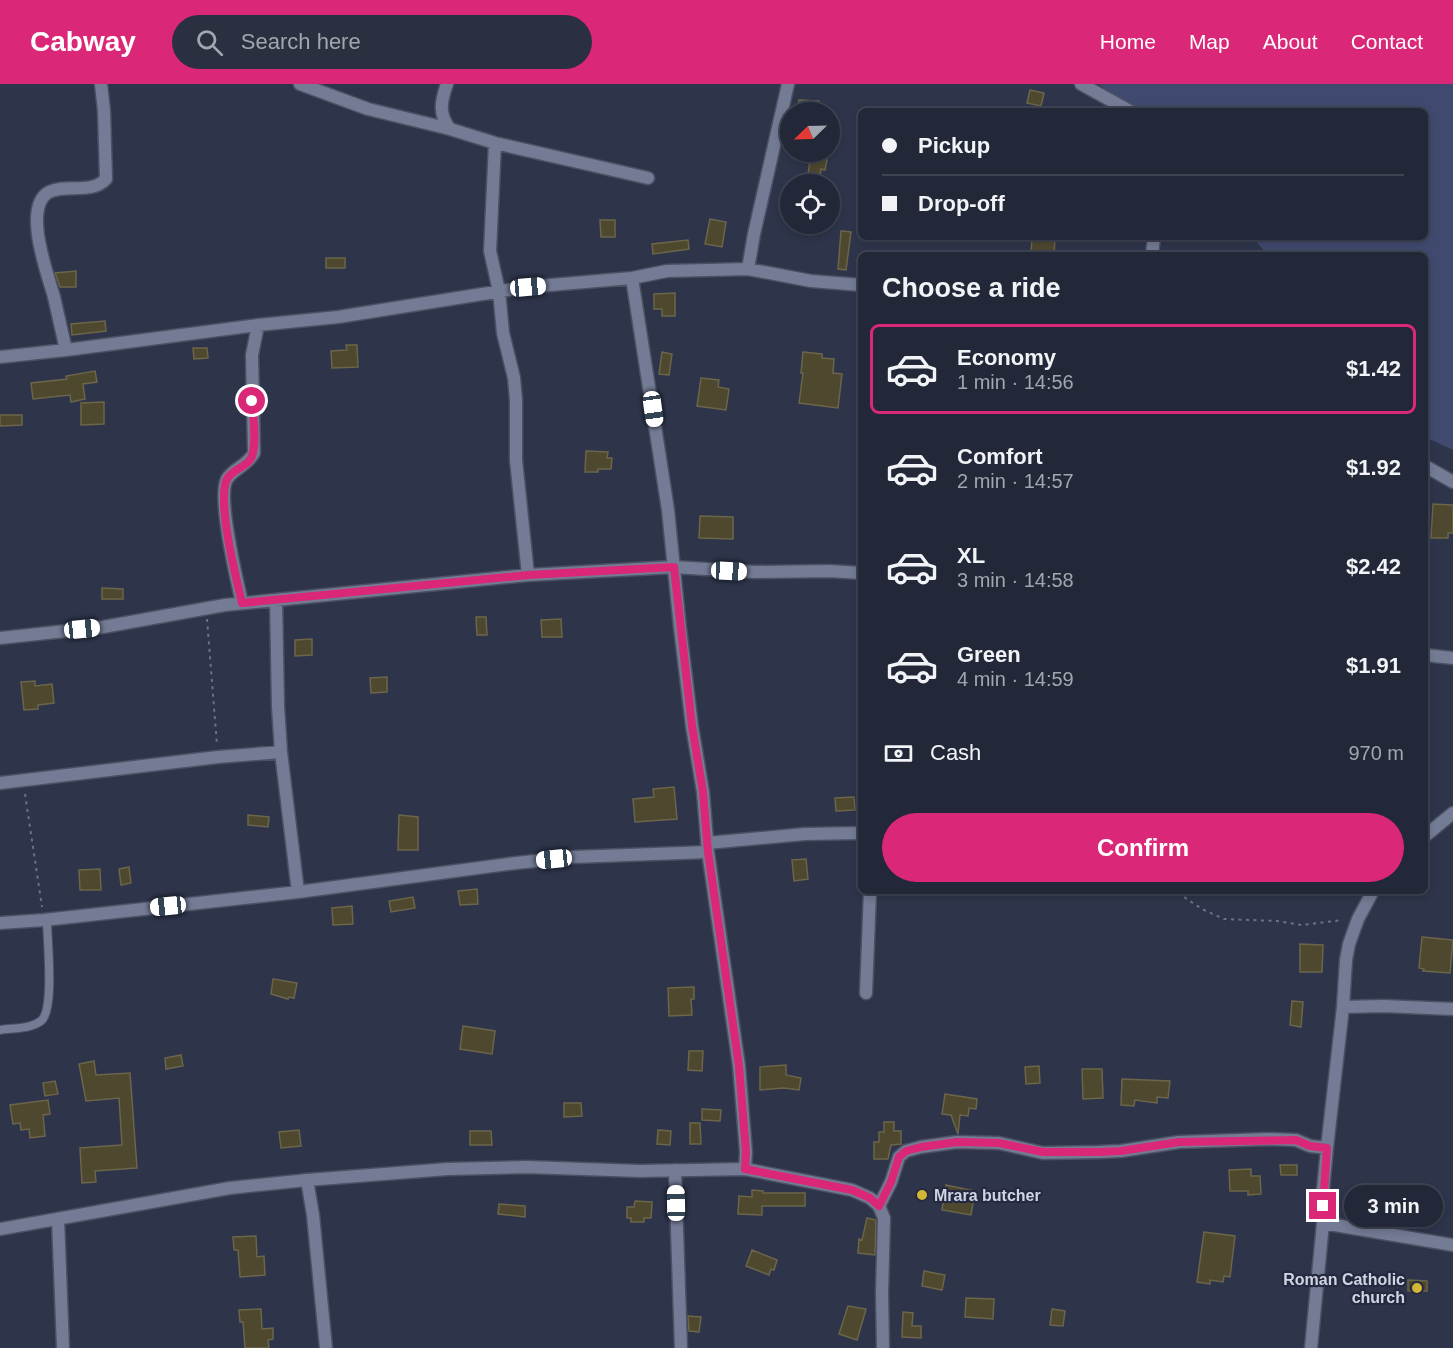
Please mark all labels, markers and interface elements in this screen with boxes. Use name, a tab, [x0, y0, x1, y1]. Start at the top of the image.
search box	[172, 15, 592, 69]
text: Cabway	[30, 26, 136, 57]
icon: search	[193, 26, 226, 59]
text: Search here	[241, 29, 361, 54]
text: Home	[1100, 30, 1156, 53]
text: Map	[1189, 30, 1230, 53]
text: About	[1263, 30, 1318, 53]
text: Contact	[1351, 30, 1423, 53]
north arrow	[780, 102, 840, 162]
map controls	[780, 102, 840, 234]
text: Pickup	[918, 133, 990, 158]
button: locate	[780, 174, 840, 234]
text: Drop-off	[918, 191, 1005, 216]
text: Choose a ride	[882, 273, 1061, 303]
car	[509, 276, 547, 298]
icon: car	[885, 342, 939, 396]
text: Economy	[957, 345, 1056, 370]
text: $1.42	[1346, 356, 1401, 381]
text: 1 min · 14:56	[957, 371, 1074, 393]
route start	[238, 387, 265, 414]
car	[642, 390, 664, 428]
icon: car	[885, 441, 939, 495]
text: Comfort	[957, 444, 1043, 469]
text: $1.92	[1346, 455, 1401, 480]
text: 2 min · 14:57	[957, 470, 1074, 492]
icon: car	[885, 540, 939, 594]
text: XL	[957, 543, 985, 568]
text: $2.42	[1346, 554, 1401, 579]
car	[711, 561, 747, 581]
text: 3 min · 14:58	[957, 569, 1074, 591]
car	[63, 618, 101, 640]
icon: car	[885, 639, 939, 693]
text: Green	[957, 642, 1021, 667]
text: $1.91	[1346, 653, 1401, 678]
text: 4 min · 14:59	[957, 668, 1074, 690]
icon: cash	[882, 737, 915, 770]
text: Cash	[930, 740, 981, 765]
text: 970 m	[1348, 742, 1404, 764]
button: Confirm	[882, 813, 1404, 882]
car	[535, 848, 573, 870]
car	[149, 895, 187, 917]
car	[667, 1185, 685, 1221]
callout: 3 min	[1344, 1185, 1443, 1227]
place label: Mrara butcher	[934, 1187, 1041, 1204]
marker: Mrara butcher	[915, 1188, 929, 1202]
route end	[1309, 1192, 1336, 1219]
text: 3 min	[1367, 1195, 1420, 1217]
place label: Roman Catholic church	[1283, 1271, 1405, 1306]
marker: Roman Catholic church	[1410, 1281, 1424, 1295]

